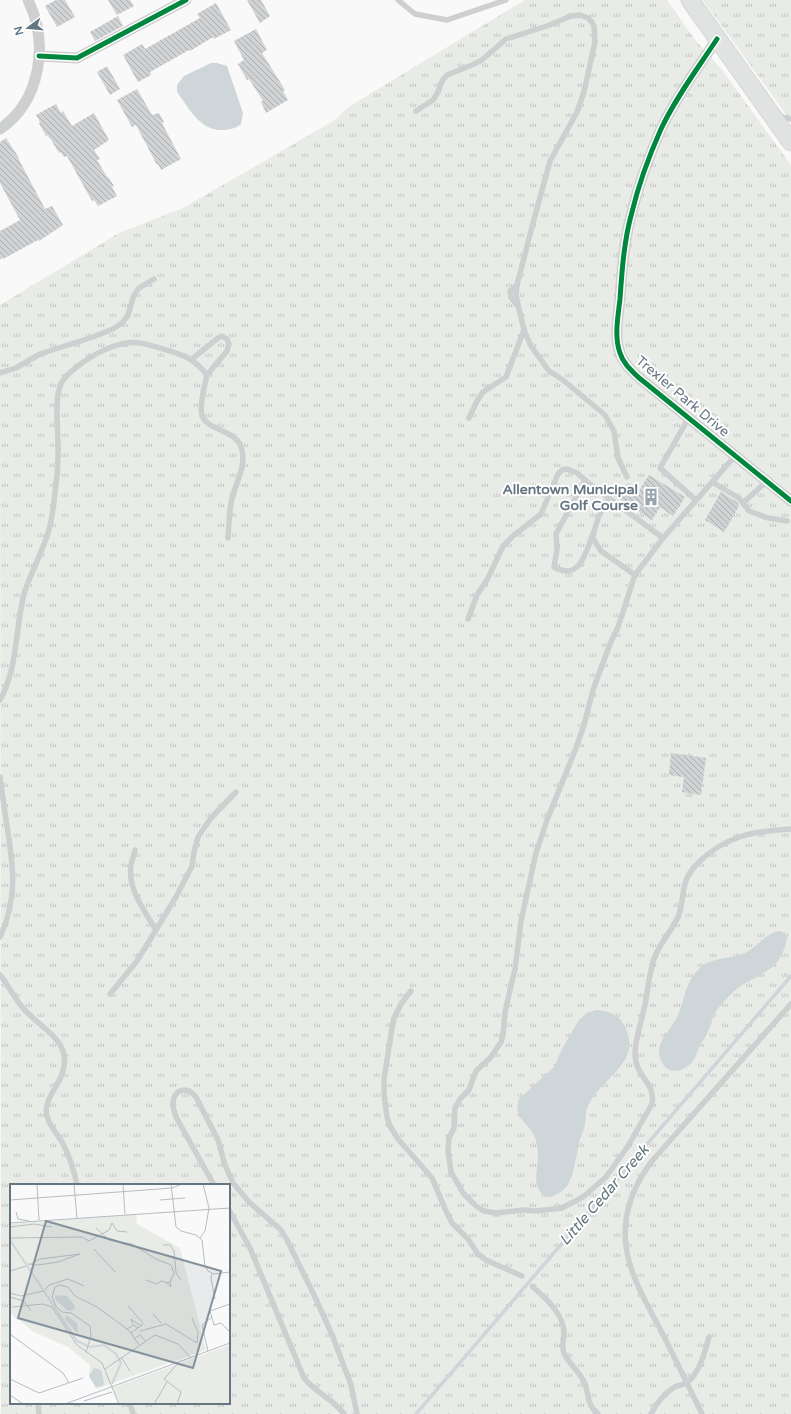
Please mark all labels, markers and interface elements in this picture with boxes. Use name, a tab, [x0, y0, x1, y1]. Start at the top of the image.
north arrow	[8, 8, 48, 48]
text: N	[11, 25, 26, 37]
street label: Trexler Park Drive	[633, 352, 733, 440]
place label: Allentown Municipal Golf Course	[502, 481, 638, 514]
building icon: Allentown Municipal Golf Course	[641, 487, 661, 507]
water label: Little Cedar Creek	[555, 1140, 654, 1249]
inset map	[10, 1184, 230, 1404]

